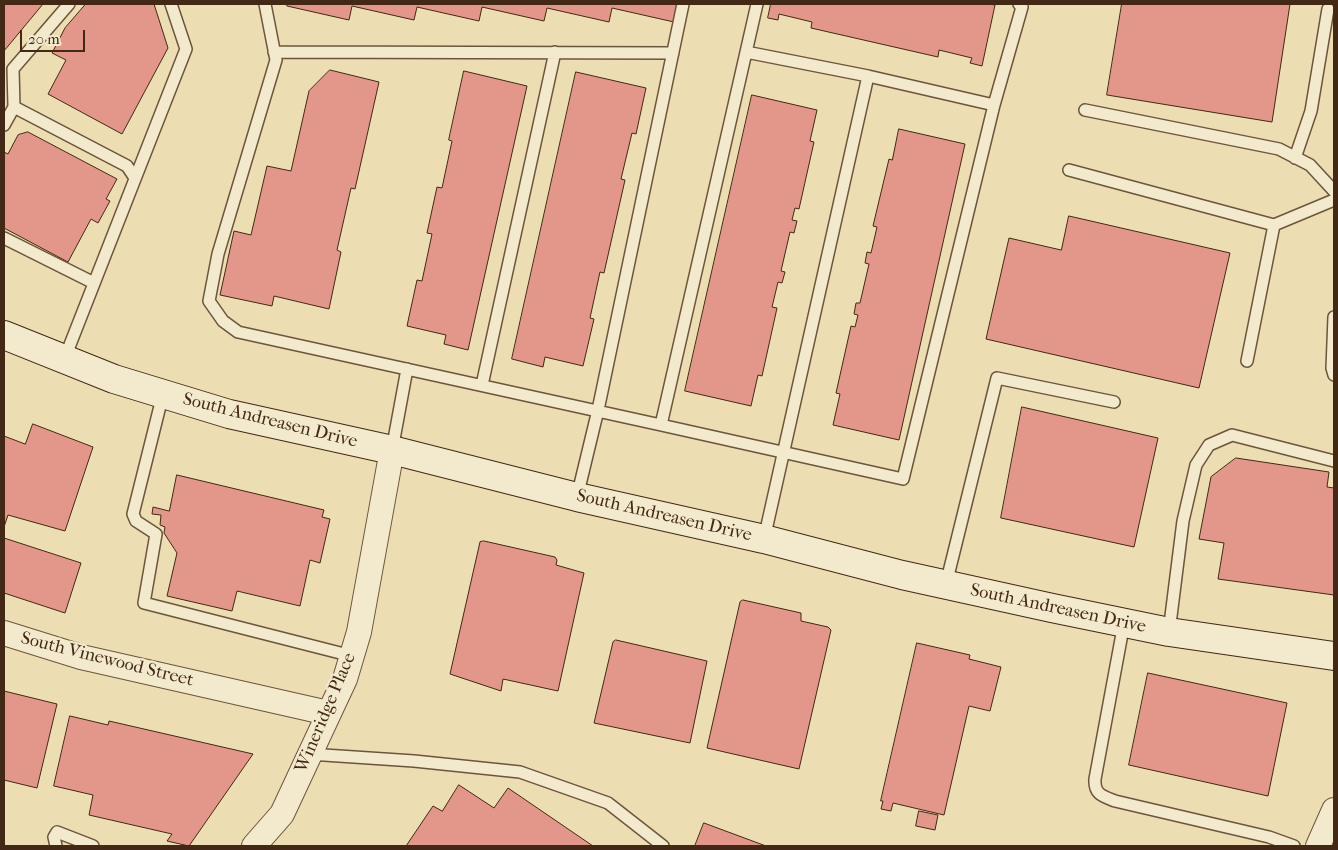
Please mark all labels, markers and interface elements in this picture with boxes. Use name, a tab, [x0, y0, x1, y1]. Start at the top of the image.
scale bar	[22, 20, 88, 52]
text: 20 m	[28, 30, 60, 48]
street label: South Andreasen Drive	[180, 389, 360, 453]
street label: South Andreasen Drive	[574, 485, 754, 547]
street label: South Andreasen Drive	[968, 580, 1148, 638]
street label: South Vinewood Street	[18, 628, 196, 692]
street label: Wineridge Place	[291, 650, 361, 776]

